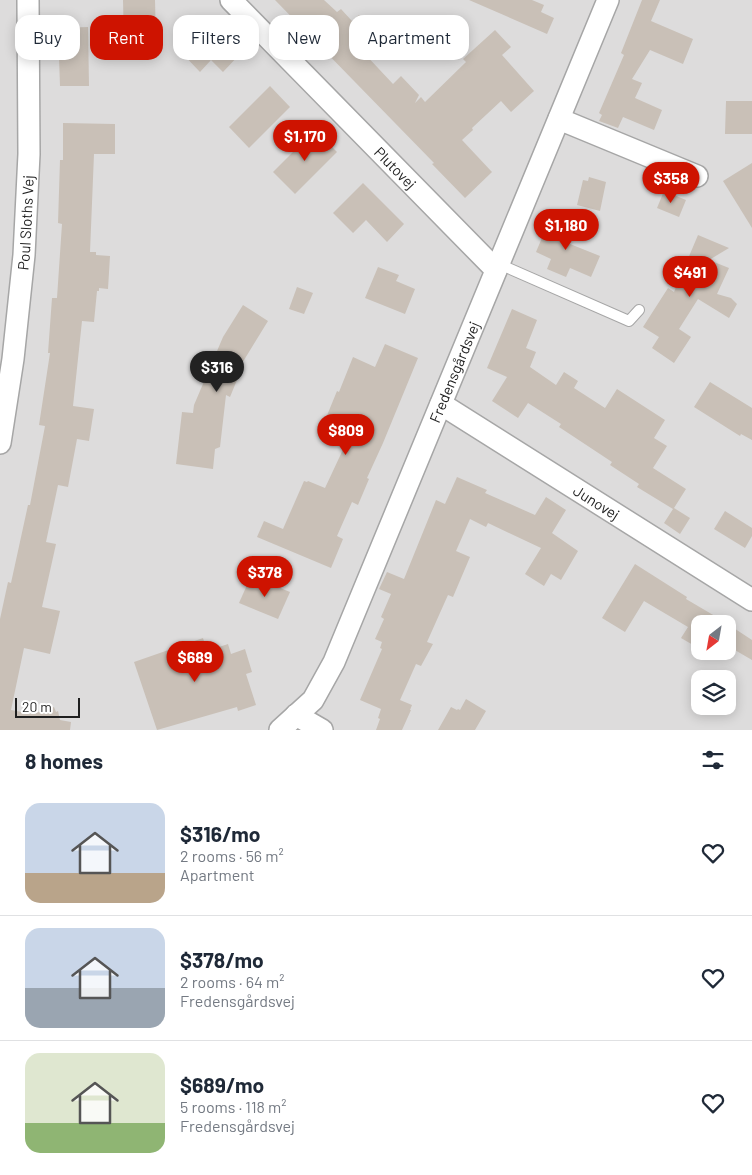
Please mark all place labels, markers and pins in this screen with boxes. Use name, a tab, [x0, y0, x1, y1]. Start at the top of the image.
pin: $1,170	[264, 120, 346, 162]
pin: $358	[641, 162, 701, 204]
pin: $1,180	[525, 208, 607, 251]
pin: $491	[660, 256, 720, 298]
pin: $316	[187, 350, 247, 393]
pin: $809	[316, 414, 376, 456]
pin: $378	[235, 556, 295, 598]
pin: $689	[165, 640, 225, 683]

